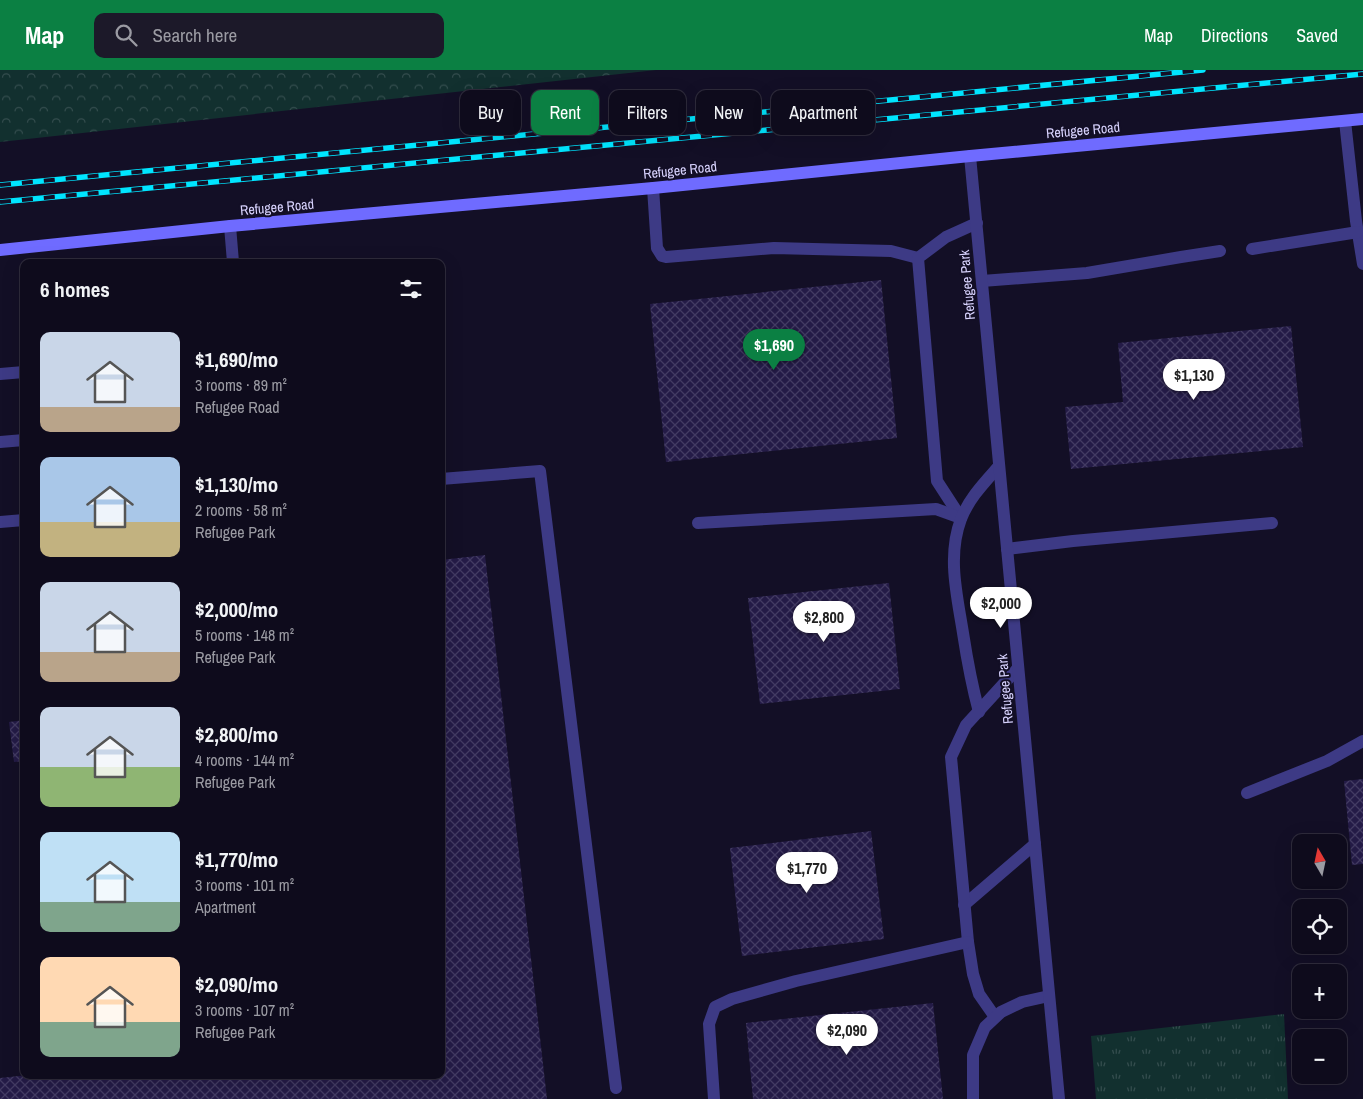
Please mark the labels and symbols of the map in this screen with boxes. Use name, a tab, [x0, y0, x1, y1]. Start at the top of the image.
street label: Refugee Road	[1045, 118, 1121, 142]
street label: Refugee Road	[642, 157, 718, 183]
street label: Refugee Road	[239, 195, 315, 219]
street label: Refugee Park	[955, 249, 979, 321]
pin: $1,690	[733, 328, 815, 371]
pin: $1,130	[1153, 358, 1235, 401]
pin: $2,000	[960, 586, 1042, 629]
pin: $2,800	[783, 600, 865, 643]
street label: Refugee Park	[993, 653, 1017, 725]
north arrow	[1292, 834, 1348, 889]
pin: $1,770	[766, 852, 848, 894]
pin: $2,090	[806, 1014, 888, 1056]

